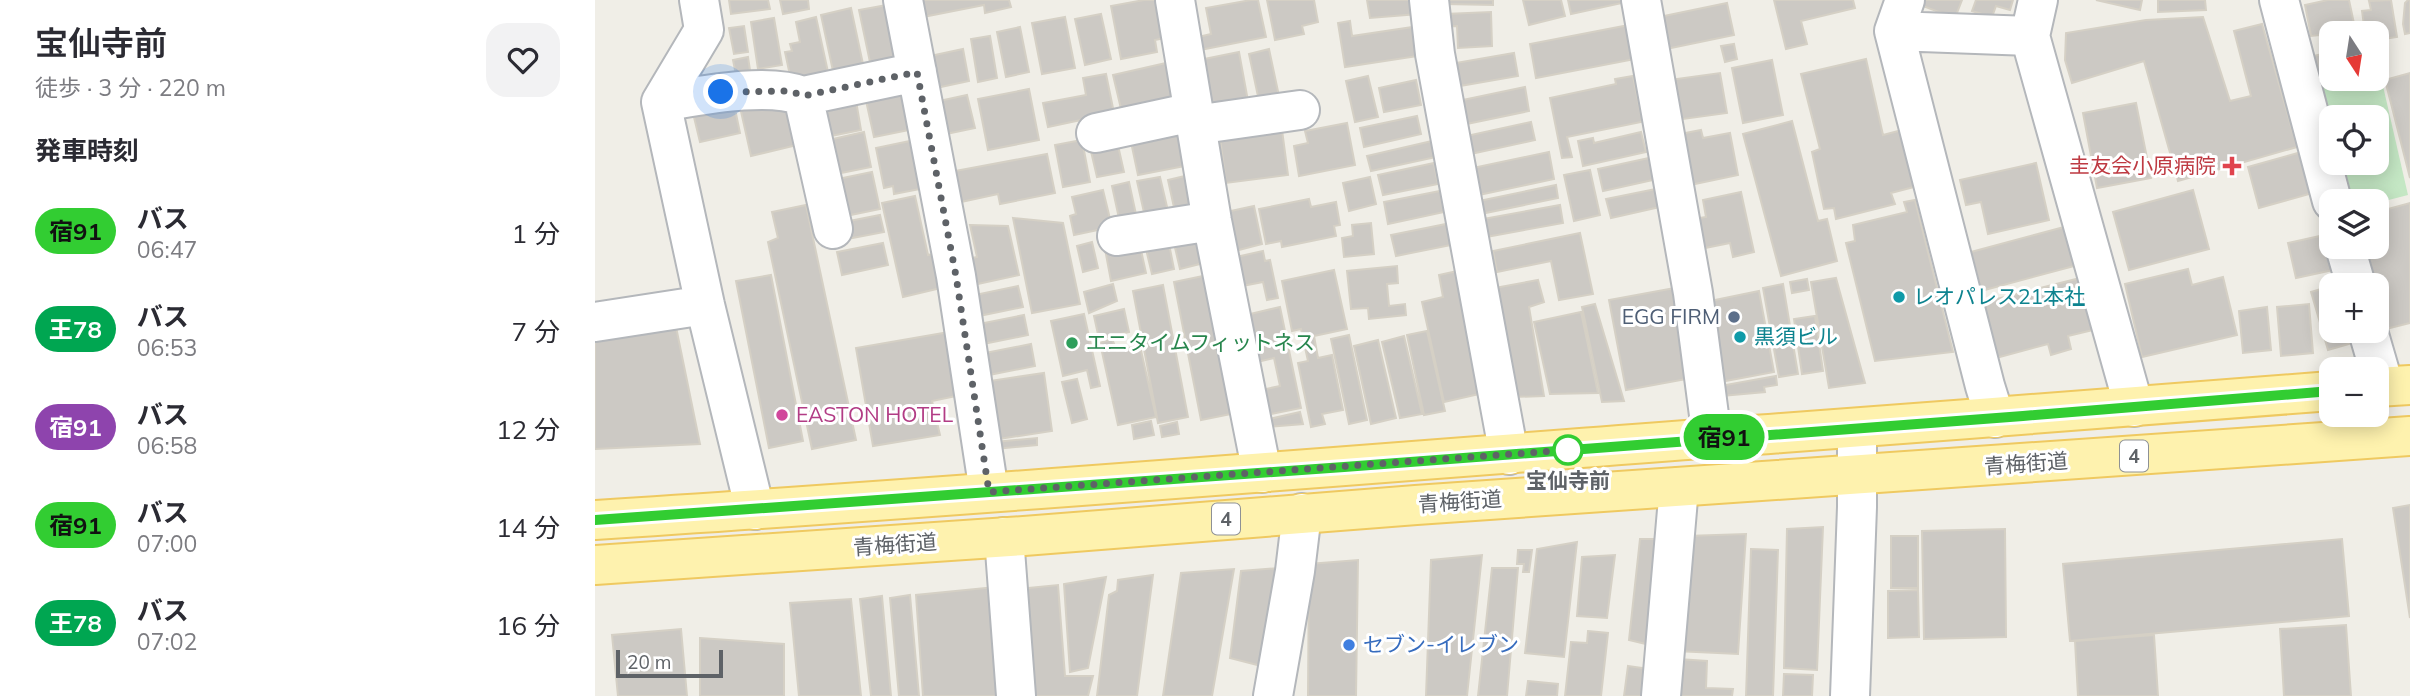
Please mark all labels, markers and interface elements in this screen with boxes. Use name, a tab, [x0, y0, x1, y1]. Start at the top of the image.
north arrow	[2319, 21, 2389, 91]
map controls	[2319, 21, 2389, 427]
text: 宝仙寺前	[35, 22, 167, 63]
button: heart	[486, 23, 560, 97]
text: 徒歩 · 3 分 · 220 m	[35, 73, 226, 102]
your location	[703, 74, 738, 109]
button: locate	[2319, 105, 2389, 175]
text: 発車時刻	[35, 134, 139, 167]
place label: 圭友会小原病院	[2069, 152, 2216, 178]
marker: 圭友会小原病院	[2222, 156, 2242, 176]
button: layers	[2319, 189, 2389, 259]
text: バス	[137, 202, 189, 235]
text: 宿91	[49, 216, 102, 246]
text: 1 分	[512, 217, 560, 250]
text: 06:47	[137, 235, 197, 264]
button: +	[2319, 273, 2389, 343]
place label: レオパレス21本社	[1913, 283, 2085, 309]
marker: レオパレス21本社	[1891, 289, 1907, 305]
text: バス	[137, 300, 189, 333]
place label: EGG FIRM	[1622, 303, 1720, 329]
marker: EGG FIRM	[1726, 309, 1742, 325]
text: 王78	[49, 314, 102, 344]
text: 7 分	[512, 315, 560, 348]
place label: 黒須ビル	[1754, 323, 1838, 349]
place label: エニタイムフィットネス	[1086, 329, 1315, 355]
marker: 黒須ビル	[1732, 329, 1748, 345]
text: 06:53	[137, 333, 197, 362]
marker: エニタイムフィットネス	[1064, 335, 1080, 351]
button: −	[2319, 357, 2389, 427]
text: バス	[137, 398, 189, 431]
place label: EASTON HOTEL	[796, 401, 954, 427]
marker: EASTON HOTEL	[774, 407, 790, 423]
text: 宿91	[49, 412, 102, 442]
text: 12 分	[496, 413, 560, 446]
line badge: 宿91	[1684, 414, 1764, 460]
text: 宿91	[1698, 422, 1750, 452]
text: 06:58	[137, 431, 197, 460]
marker: 宝仙寺前	[1553, 435, 1583, 465]
road number: 4	[2120, 440, 2148, 471]
street label: 青梅街道	[1983, 447, 2069, 479]
place label: 宝仙寺前	[1526, 467, 1610, 493]
street label: 青梅街道	[1417, 485, 1503, 517]
text: バス	[137, 496, 189, 529]
road number: 4	[1212, 504, 1240, 534]
text: 宿91	[49, 510, 102, 540]
text: 14 分	[496, 511, 560, 544]
street label: 青梅街道	[852, 528, 938, 560]
text: 07:00	[137, 529, 197, 558]
text: バス	[137, 594, 189, 627]
text: 王78	[49, 608, 102, 638]
text: 16 分	[496, 609, 560, 642]
text: 07:02	[137, 627, 197, 656]
place label: セブン-イレブン	[1363, 631, 1519, 657]
marker: セブン-イレブン	[1341, 637, 1357, 653]
scale bar	[616, 647, 723, 679]
text: 20 m	[627, 650, 671, 674]

